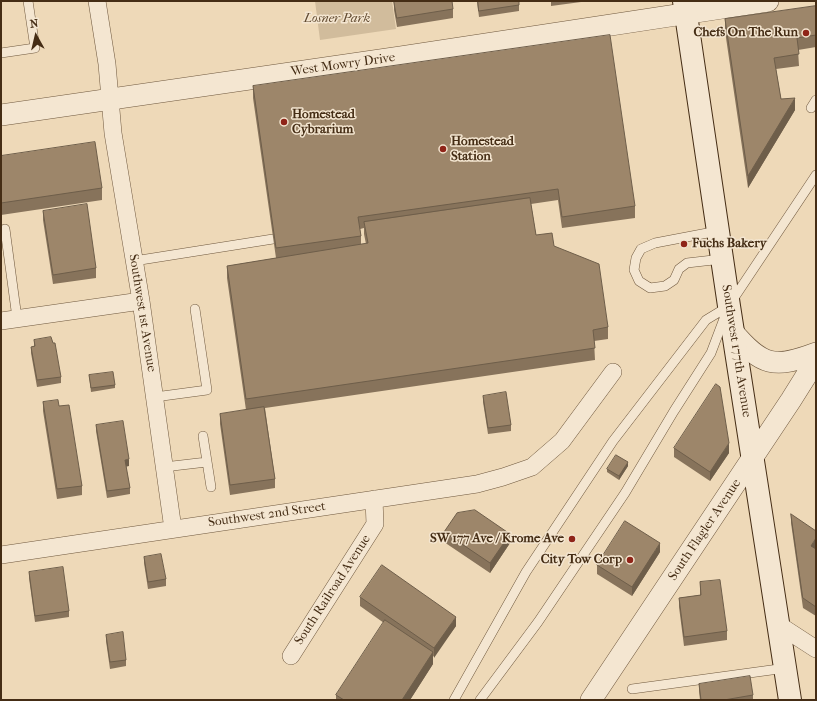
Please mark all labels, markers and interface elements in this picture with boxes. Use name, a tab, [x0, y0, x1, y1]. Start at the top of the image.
park label: Losner Park	[304, 11, 370, 27]
north arrow	[16, 16, 56, 56]
text: N	[29, 17, 39, 31]
place label: Chefs On The Run	[693, 25, 798, 41]
marker: Chefs On The Run	[801, 28, 811, 38]
street label: West Mowry Drive	[290, 50, 396, 80]
place label: Homestead Cybrarium	[292, 107, 355, 138]
marker: Homestead Cybrarium	[279, 117, 289, 127]
place label: Homestead Station	[451, 134, 514, 165]
marker: Homestead Station	[438, 144, 448, 154]
place label: Fuchs Bakery	[692, 236, 767, 252]
marker: Fuchs Bakery	[679, 239, 689, 249]
street label: Southwest 1st Avenue	[125, 253, 159, 373]
street label: Southwest 177th Avenue	[718, 284, 754, 418]
street label: South Flagler Avenue	[665, 476, 745, 584]
street label: Southwest 2nd Street	[207, 499, 327, 531]
place label: SW 177 Ave / Krome Ave	[430, 531, 564, 547]
street label: South Railroad Avenue	[292, 532, 374, 648]
marker: SW 177 Ave / Krome Ave	[567, 534, 577, 544]
place label: City Tow Corp	[541, 552, 622, 568]
marker: City Tow Corp	[625, 555, 635, 565]

